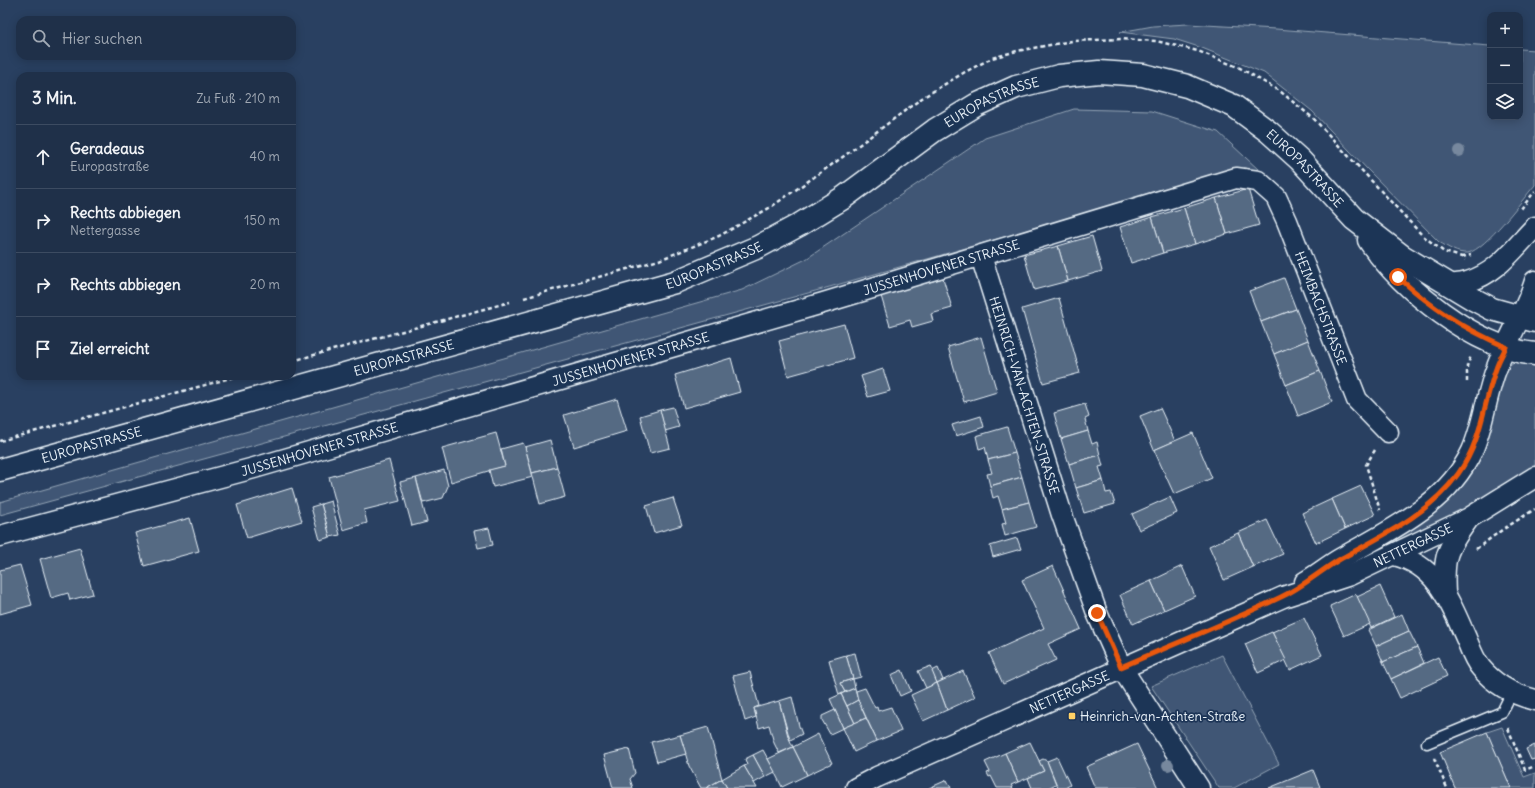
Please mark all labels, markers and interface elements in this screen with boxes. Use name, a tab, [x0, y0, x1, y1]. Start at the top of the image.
map controls	[1487, 12, 1523, 120]
button: +	[1487, 12, 1523, 48]
search box	[16, 16, 296, 60]
icon: search	[30, 27, 52, 49]
text: Hier suchen	[62, 29, 142, 48]
button: −	[1487, 48, 1523, 84]
street label: EUROPASTRASSE	[941, 73, 1041, 131]
button: layers	[1487, 84, 1523, 120]
text: 3 Min.	[32, 87, 77, 109]
text: Zu Fuß · 210 m	[196, 90, 280, 107]
street label: EUROPASTRASSE	[1262, 126, 1347, 211]
text: Geradeaus	[70, 139, 144, 158]
icon: ahead	[32, 146, 54, 168]
text: 40 m	[249, 148, 280, 165]
text: Europastraße	[70, 158, 149, 175]
text: Rechts abbiegen	[70, 203, 181, 222]
icon: right	[32, 210, 54, 232]
text: 150 m	[244, 212, 280, 229]
text: Nettergasse	[70, 222, 140, 239]
street label: JUSSENHOVENER STRASSE	[861, 236, 1022, 299]
street label: EUROPASTRASSE	[664, 238, 766, 293]
street label: HEIMBACHSTRASSE	[1291, 249, 1351, 368]
route start	[1389, 268, 1407, 286]
icon: right	[32, 274, 54, 296]
text: Rechts abbiegen	[70, 275, 181, 294]
text: 20 m	[250, 276, 280, 293]
street label: HEINRICH-VAN-ACHTEN-STRASSE	[985, 294, 1063, 497]
street label: JUSSENHOVENER STRASSE	[550, 328, 712, 390]
street label: EUROPASTRASSE	[352, 336, 456, 380]
icon: arrive	[32, 338, 54, 360]
text: Ziel erreicht	[70, 339, 149, 358]
street label: JUSSENHOVENER STRASSE	[239, 419, 400, 480]
street label: EUROPASTRASSE	[40, 423, 144, 467]
street label: NETTERGASSE	[1371, 519, 1456, 572]
route end	[1088, 604, 1106, 622]
street label: NETTERGASSE	[1027, 667, 1113, 717]
place label: Heinrich-van-Achten-Straße	[1080, 708, 1245, 725]
marker: Heinrich-van-Achten-Straße	[1067, 711, 1077, 721]

